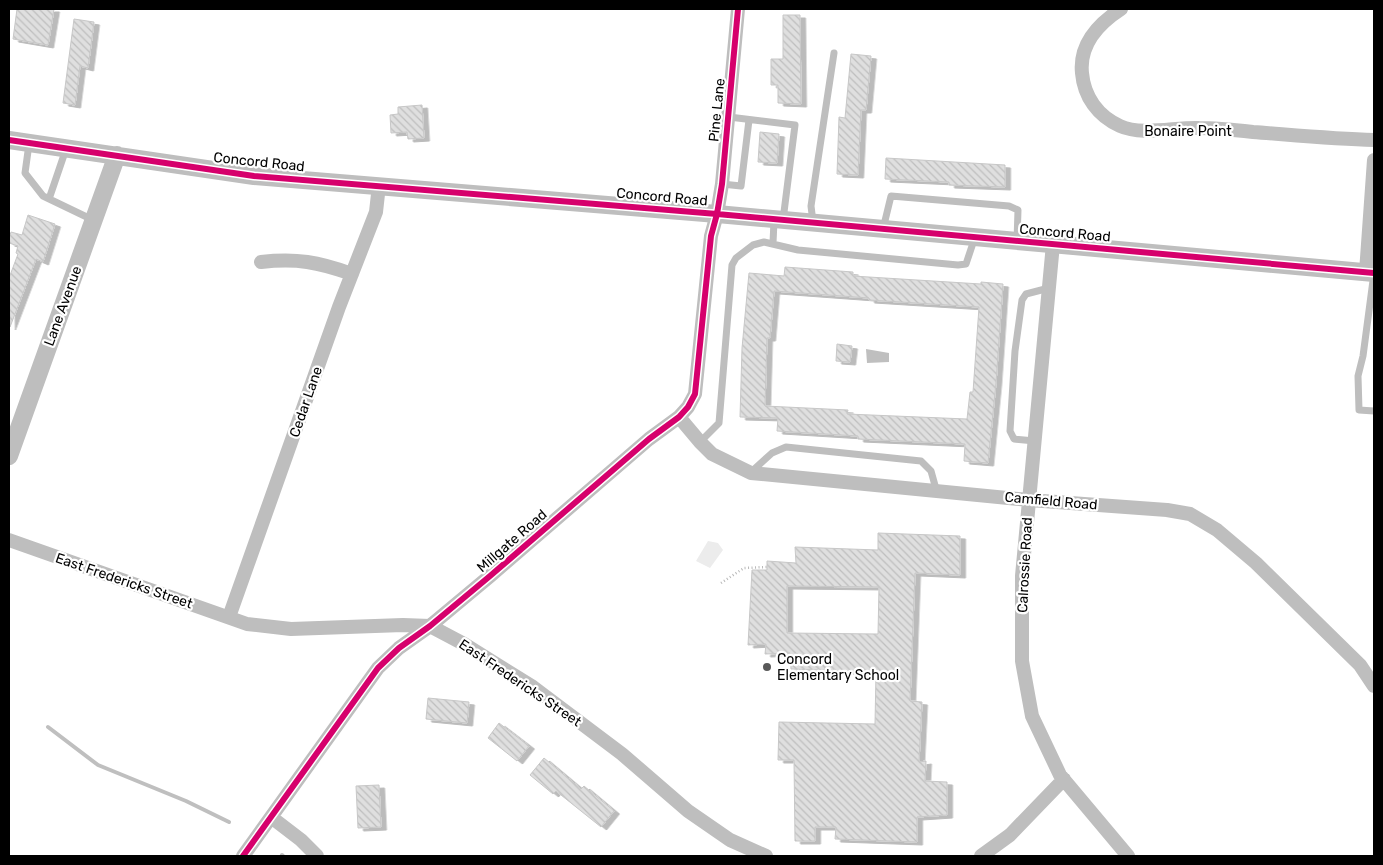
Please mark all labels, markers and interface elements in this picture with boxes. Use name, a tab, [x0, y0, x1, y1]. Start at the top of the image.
street label: Pine Lane	[705, 77, 729, 143]
street label: Bonaire Point	[1144, 123, 1232, 140]
street label: Concord Road	[213, 149, 305, 175]
street label: Concord Road	[616, 185, 708, 209]
street label: Concord Road	[1019, 221, 1111, 245]
street label: Lane Avenue	[41, 263, 85, 348]
street label: Cedar Lane	[286, 364, 326, 440]
street label: Camfield Road	[1004, 488, 1098, 514]
street label: Millgate Road	[473, 506, 551, 576]
street label: Calrossie Road	[1014, 517, 1036, 613]
street label: East Fredericks Street	[53, 550, 195, 613]
street label: East Fredericks Street	[456, 636, 585, 731]
place label: Concord Elementary School	[777, 651, 899, 684]
marker: Concord Elementary School	[761, 661, 773, 673]

